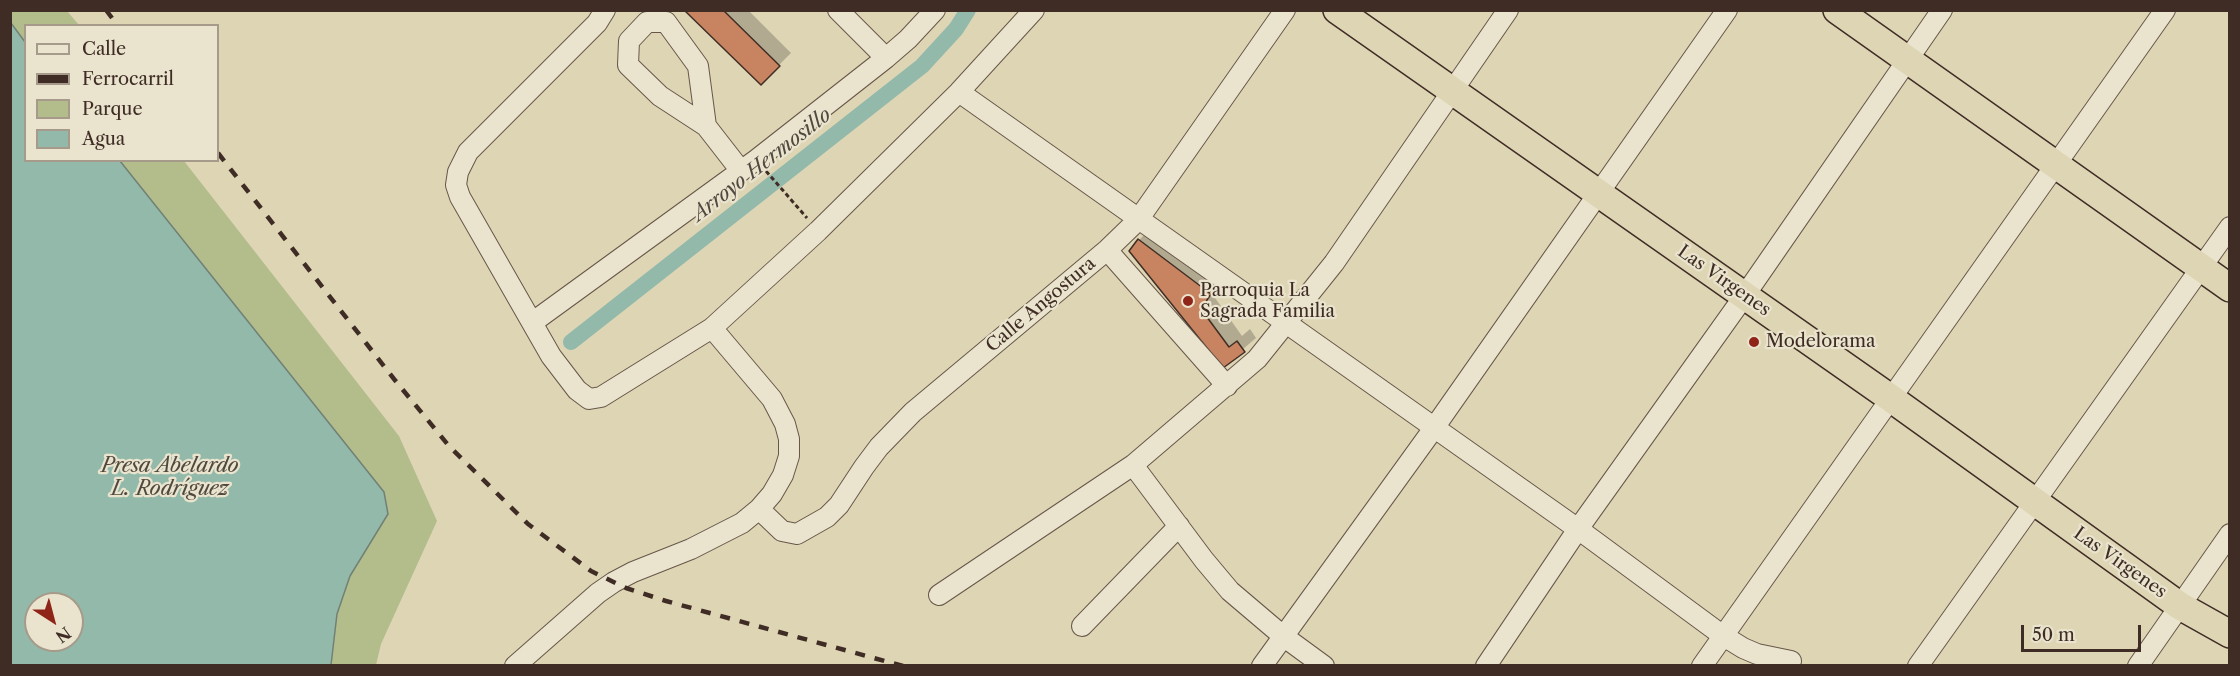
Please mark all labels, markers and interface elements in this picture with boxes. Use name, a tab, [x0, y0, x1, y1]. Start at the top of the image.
legend	[24, 24, 219, 162]
text: Calle	[82, 38, 126, 60]
text: Ferrocarril	[82, 68, 174, 90]
text: Parque	[82, 98, 143, 120]
water label: Arroyo Hermosillo	[688, 103, 836, 227]
text: Agua	[82, 128, 125, 150]
street label: Las Virgenes	[1673, 241, 1775, 321]
street label: Calle Angostura	[982, 253, 1100, 357]
place label: Parroquia La Sagrada Familia	[1200, 280, 1335, 322]
marker: Parroquia La Sagrada Familia	[1181, 294, 1195, 308]
place label: Modelorama	[1766, 331, 1875, 353]
marker: Modelorama	[1747, 335, 1761, 349]
water label: Presa Abelardo L. Rodríguez	[101, 454, 239, 501]
street label: Las Virgenes	[2069, 523, 2171, 603]
north arrow	[24, 592, 84, 652]
scale bar	[2024, 613, 2144, 651]
text: N	[52, 623, 75, 647]
text: 50 m	[2032, 624, 2075, 646]

